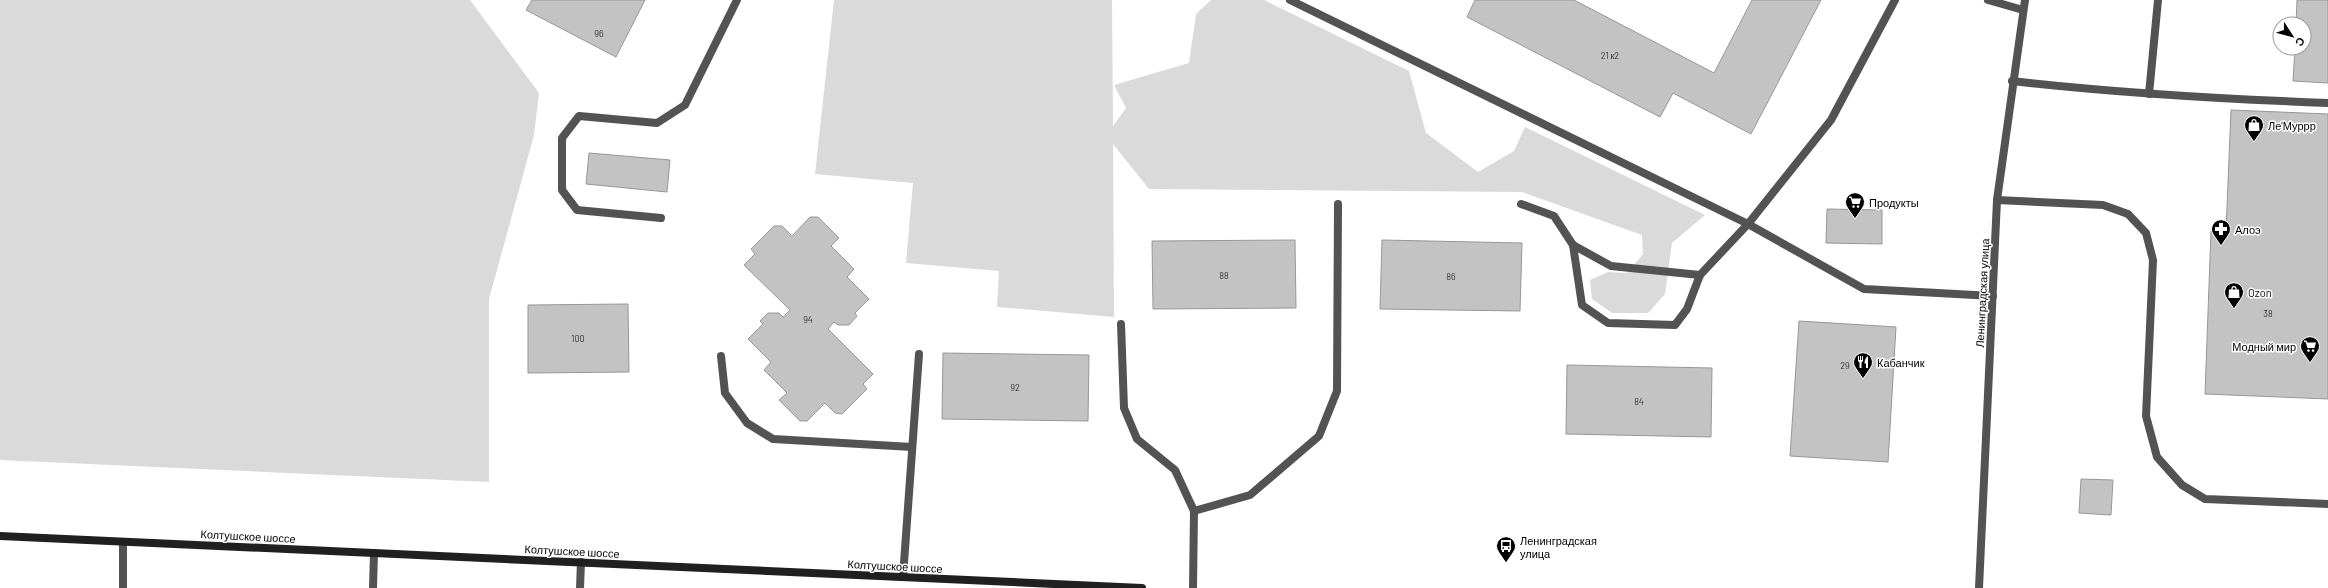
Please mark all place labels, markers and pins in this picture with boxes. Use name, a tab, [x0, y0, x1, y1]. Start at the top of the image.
shop icon: Ле'Муррр	[2243, 114, 2265, 142]
place label: Ле'Муррр	[2268, 119, 2316, 132]
supermarket icon: Продукты	[1844, 191, 1866, 219]
place label: Продукты	[1869, 196, 1919, 209]
pharmacy icon: Алоэ	[2210, 218, 2232, 246]
place label: Алоэ	[2235, 223, 2261, 236]
shop icon: Ozon	[2223, 281, 2245, 309]
place label: Ozon	[2248, 286, 2272, 299]
supermarket icon: Модный мир	[2299, 335, 2321, 363]
place label: Модный мир	[2232, 340, 2296, 353]
restaurant icon: Кабанчик	[1852, 351, 1874, 379]
place label: Кабанчик	[1877, 356, 1925, 369]
place label: Ленинградская улица	[1520, 534, 1597, 560]
bus stop icon: Ленинградская улица	[1495, 535, 1517, 563]

